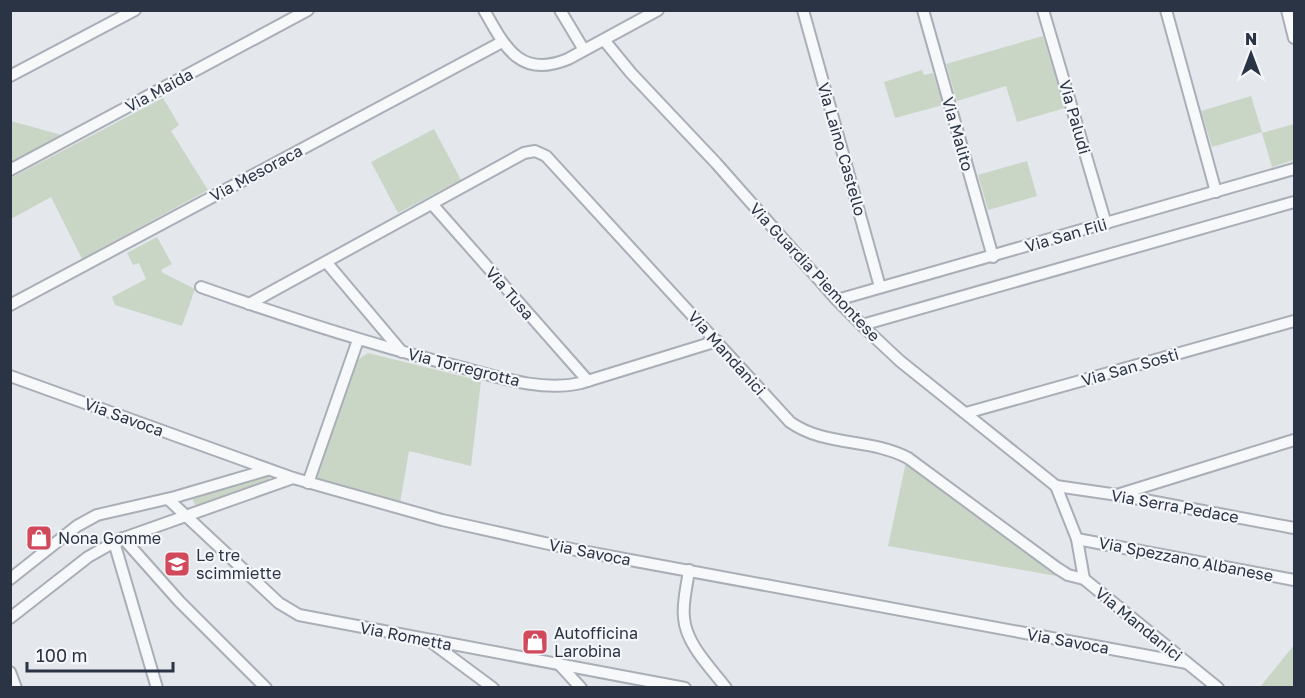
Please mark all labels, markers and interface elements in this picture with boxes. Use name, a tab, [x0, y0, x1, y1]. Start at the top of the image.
north arrow	[1221, 24, 1281, 84]
text: N	[1245, 29, 1257, 49]
street label: Via Maida	[122, 64, 196, 116]
street label: Via Paludi	[1055, 78, 1095, 156]
street label: Via Laino Castello	[813, 80, 871, 218]
street label: Via Malito	[938, 95, 978, 173]
street label: Via Mesoraca	[206, 140, 306, 206]
street label: Via Guardia Piemontese	[746, 199, 884, 345]
street label: Via San Fili	[1023, 214, 1109, 256]
street label: Via Tusa	[482, 262, 538, 324]
street label: Via Mandanici	[684, 307, 770, 399]
street label: Via Torregrotta	[406, 343, 522, 391]
street label: Via San Sosti	[1079, 344, 1181, 390]
street label: Via Savoca	[82, 393, 166, 441]
street label: Via Serra Pedace	[1110, 485, 1240, 527]
shop icon: Nona Gomme	[24, 523, 54, 553]
place label: Nona Gomme	[58, 528, 161, 548]
street label: Via Spezzano Albanese	[1097, 532, 1275, 586]
street label: Via Savoca	[547, 534, 633, 570]
place label: Le tre scimmiette	[196, 545, 281, 583]
school or university icon: Le tre scimmiette	[162, 549, 192, 579]
street label: Via Mandanici	[1091, 583, 1187, 665]
street label: Via Rometta	[358, 617, 454, 655]
place label: Autofficina Larobina	[554, 623, 638, 661]
street label: Via Savoca	[1025, 624, 1111, 658]
shop icon: Autofficina Larobina	[520, 627, 550, 657]
scale bar	[27, 635, 172, 673]
text: 100 m	[36, 644, 87, 666]

